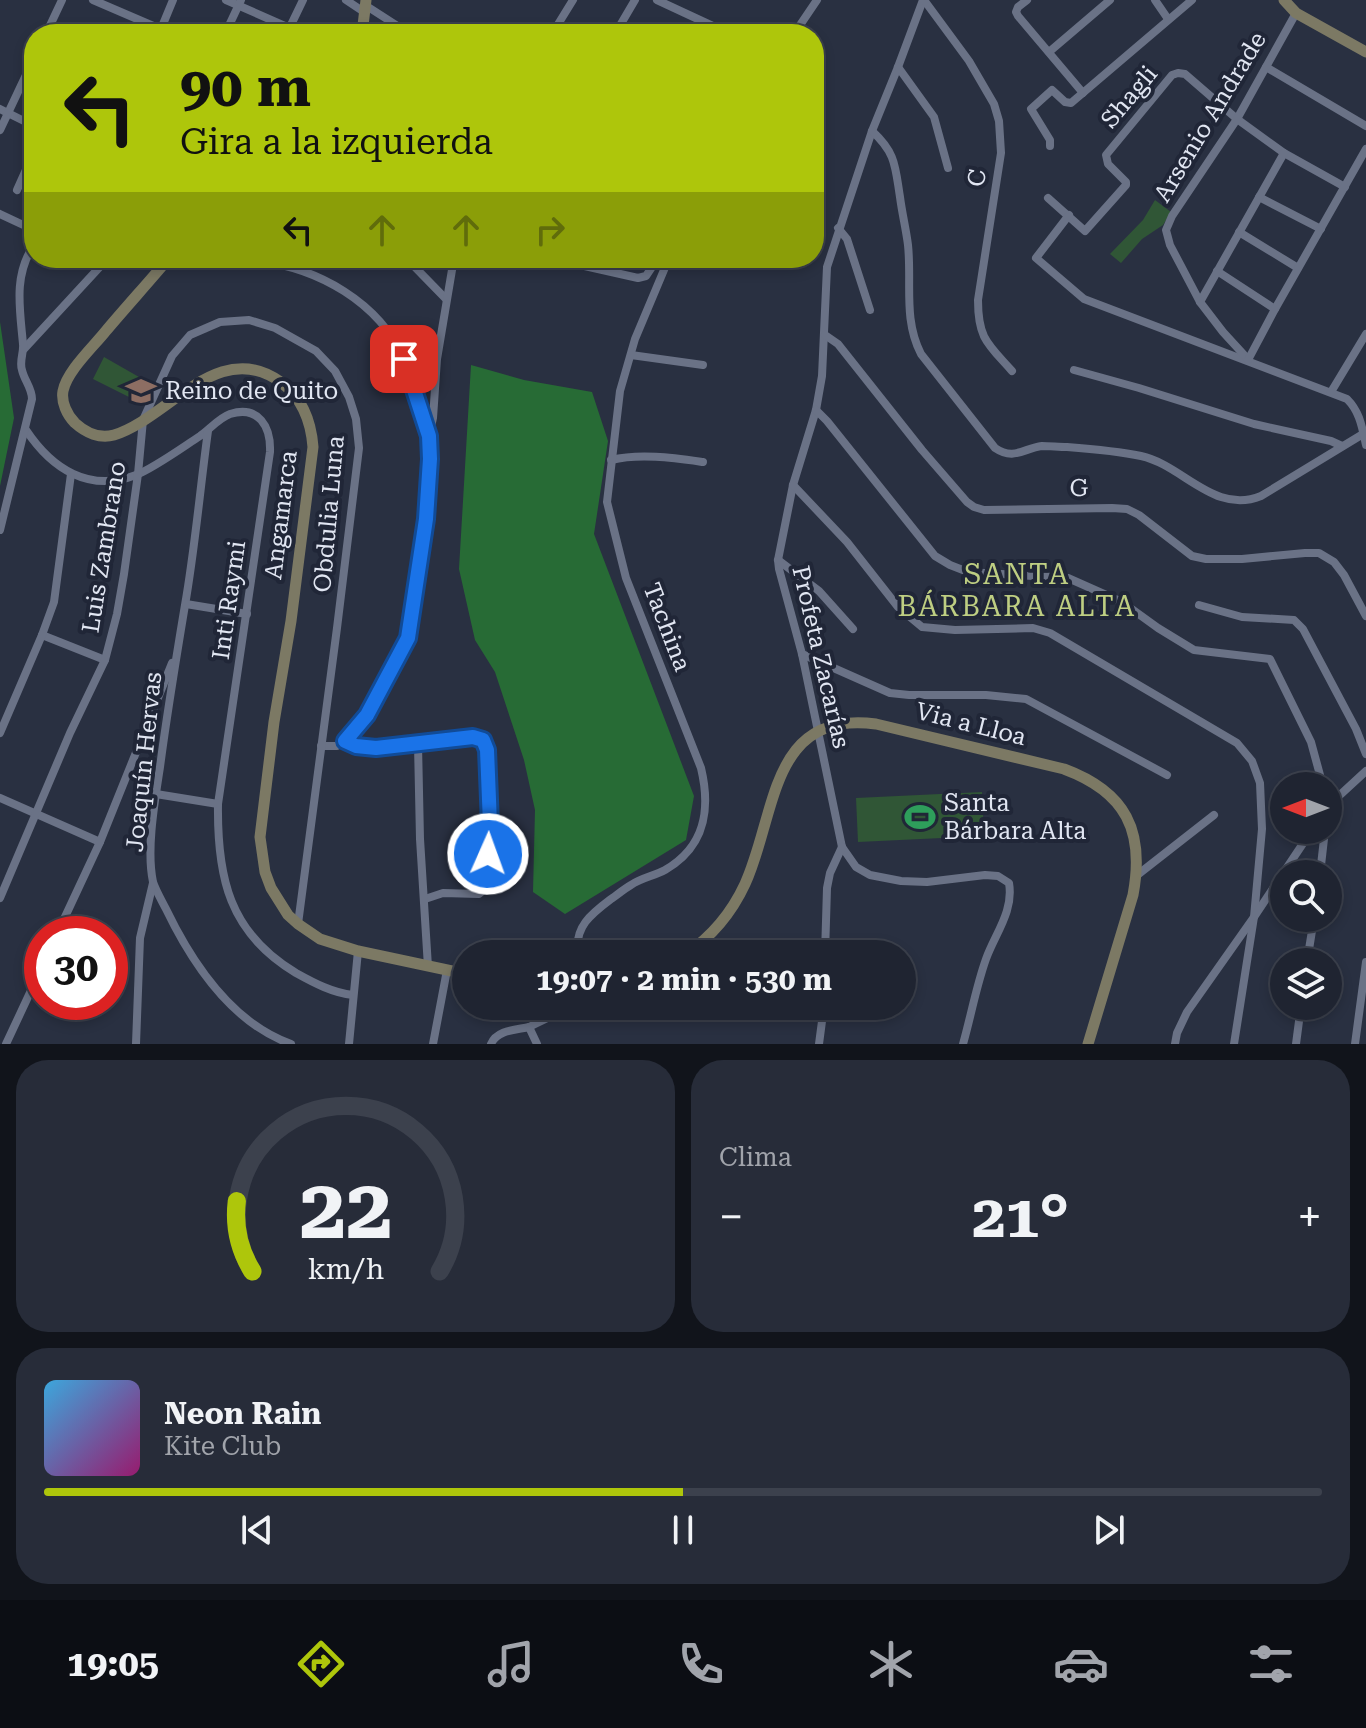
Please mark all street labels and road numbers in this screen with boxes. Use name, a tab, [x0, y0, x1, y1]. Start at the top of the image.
street label: Arsenio Andrade	[1148, 27, 1272, 207]
street label: Shagli	[1095, 60, 1163, 134]
street label: C	[962, 167, 992, 189]
street label: Obdulia Luna	[308, 434, 350, 594]
street label: Angamarca	[259, 449, 303, 581]
street label: Luis Zambrano	[77, 459, 131, 635]
street label: G	[1069, 474, 1089, 502]
street label: Inti Raymi	[207, 538, 251, 661]
street label: Profeta Zacarías	[786, 563, 856, 751]
street label: Tachina	[637, 579, 697, 675]
street label: Joaquín Hervas	[121, 671, 167, 853]
street label: Via a Lloa	[913, 697, 1029, 751]

